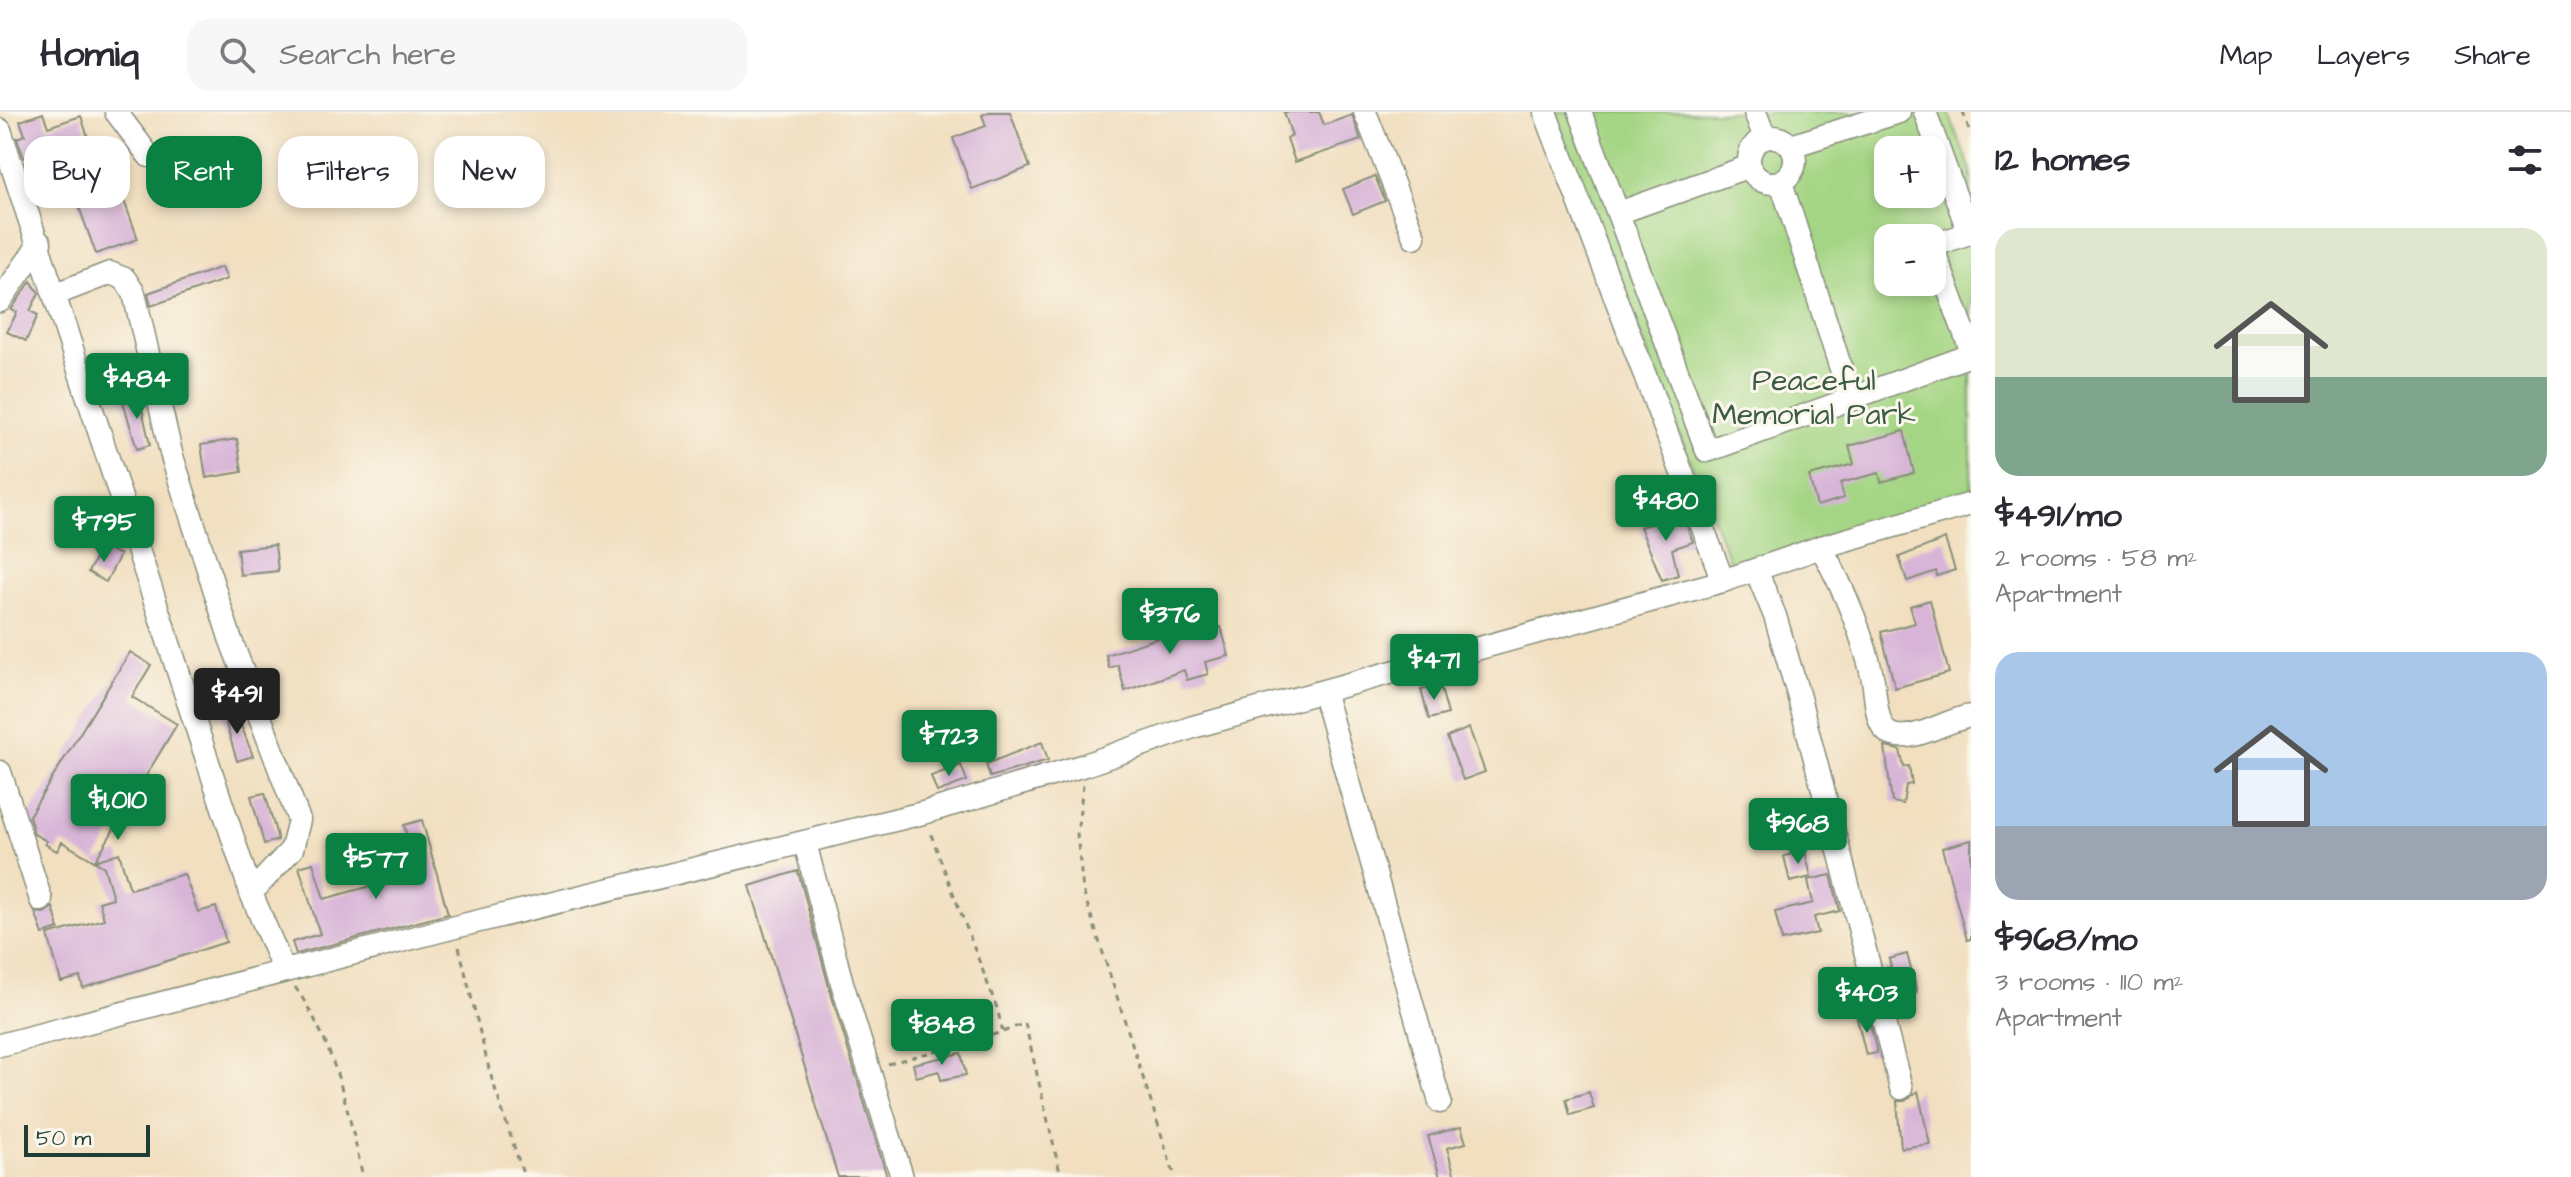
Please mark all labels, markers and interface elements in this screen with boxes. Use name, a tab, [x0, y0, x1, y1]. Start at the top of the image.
search box	[187, 19, 747, 91]
text: Homiq	[40, 29, 139, 81]
icon: search	[215, 33, 259, 77]
text: Search here	[279, 34, 456, 76]
text: Map	[2220, 36, 2273, 75]
text: Layers	[2317, 36, 2410, 75]
text: Share	[2454, 36, 2531, 75]
chip: Buy	[24, 136, 130, 208]
chip: Rent	[146, 136, 262, 208]
chip: Filters	[278, 136, 418, 208]
chip: New	[434, 136, 545, 208]
map controls	[1874, 136, 1946, 296]
button: +	[1874, 136, 1946, 208]
text: 12 homes	[1995, 136, 2130, 184]
icon: filters	[2503, 138, 2547, 182]
button: −	[1874, 224, 1946, 296]
icon: home	[2199, 280, 2343, 424]
pin: $484	[90, 353, 184, 421]
park label: Peaceful Memorial Park	[1712, 360, 1916, 436]
text: $484	[104, 361, 170, 397]
pin: $480	[1619, 475, 1713, 543]
text: $480	[1633, 483, 1699, 519]
text: $491/mo	[1995, 492, 2122, 540]
pin: $795	[57, 496, 151, 564]
text: $795	[72, 504, 136, 540]
text: 2 rooms · 58 m²	[1995, 540, 2197, 576]
text: Apartment	[1995, 576, 2122, 612]
pin: $376	[1123, 588, 1217, 656]
text: $376	[1140, 596, 1200, 632]
pin: $471	[1387, 634, 1481, 702]
text: $471	[1408, 642, 1460, 678]
pin: $491	[190, 668, 284, 736]
text: $491	[212, 676, 262, 712]
icon: home	[2199, 704, 2343, 848]
pin: $723	[902, 710, 996, 778]
text: $723	[920, 718, 978, 754]
pin: $1,010	[53, 774, 183, 842]
text: $1,010	[89, 782, 147, 818]
pin: $968	[1751, 798, 1845, 866]
text: $968	[1767, 806, 1829, 842]
pin: $577	[329, 833, 423, 901]
text: $577	[344, 841, 408, 877]
text: $968/mo	[1995, 916, 2138, 964]
text: 3 rooms · 110 m²	[1995, 964, 2183, 1000]
pin: $403	[1820, 967, 1914, 1035]
text: $403	[1836, 975, 1898, 1011]
pin: $848	[895, 999, 989, 1067]
text: Apartment	[1995, 1000, 2122, 1036]
text: $848	[909, 1007, 975, 1043]
scale bar	[24, 1121, 150, 1157]
text: 50 m	[36, 1123, 91, 1154]

